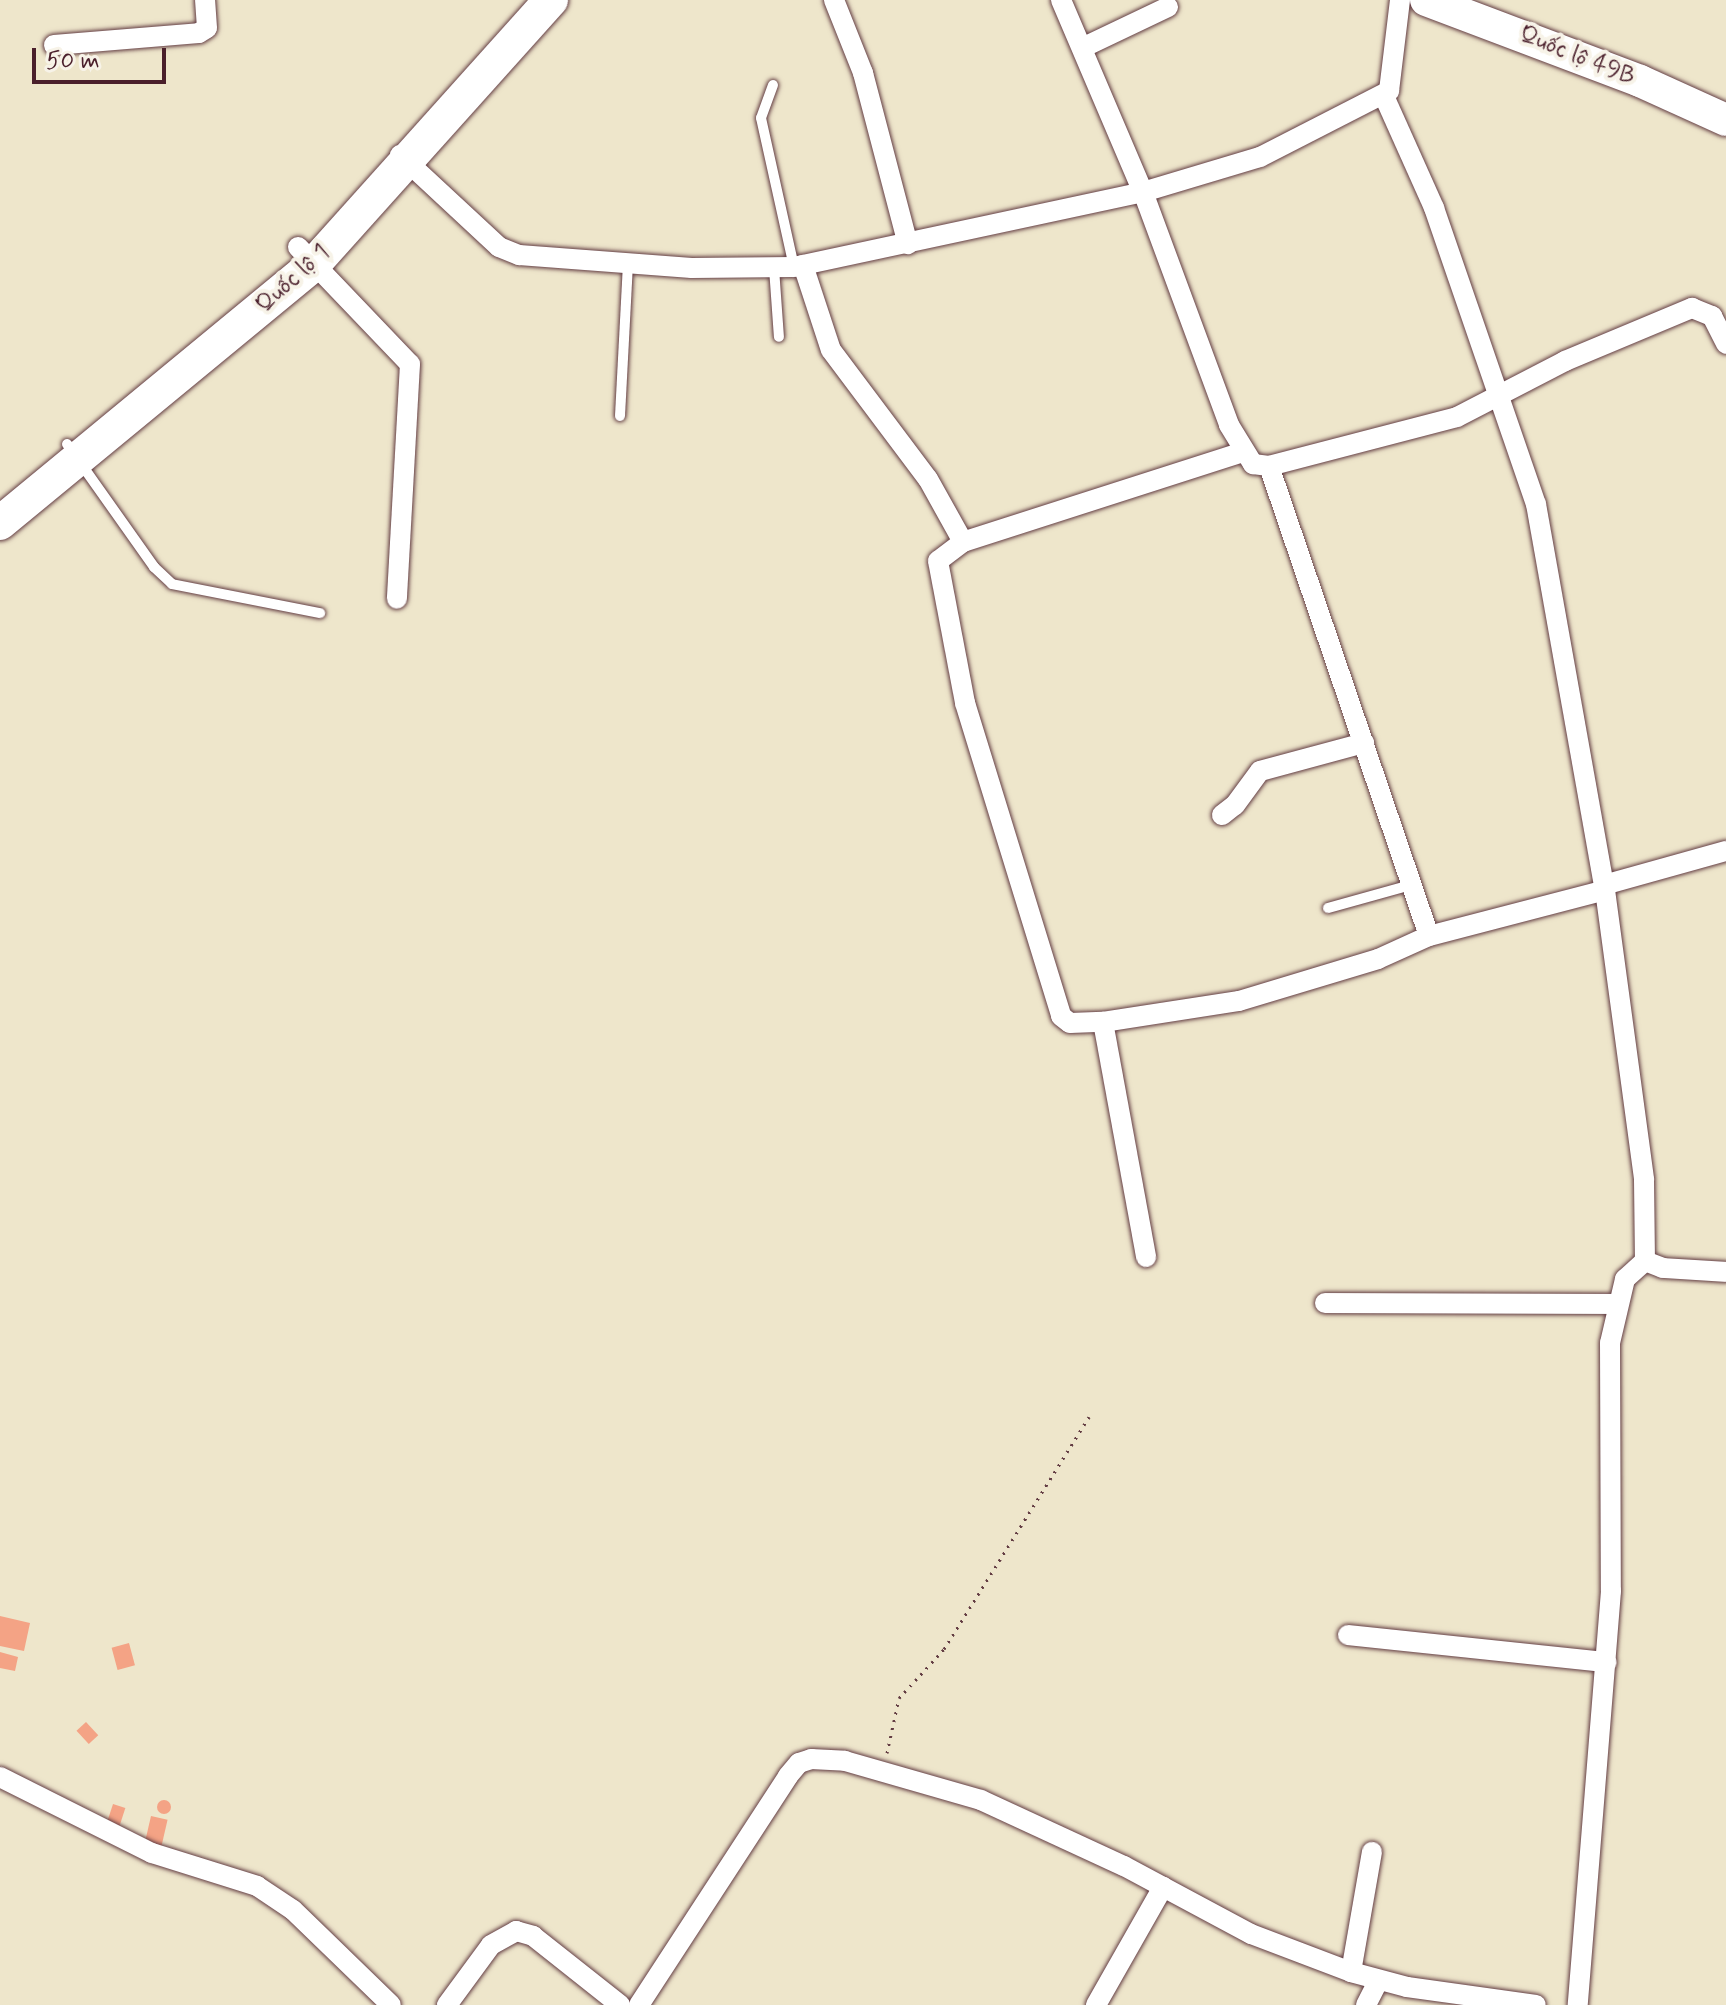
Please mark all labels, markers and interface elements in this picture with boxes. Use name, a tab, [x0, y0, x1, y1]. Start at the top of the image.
street label: Quốc lộ 49B	[1515, 20, 1639, 92]
scale bar	[36, 32, 170, 82]
text: 50 m	[46, 46, 100, 77]
street label: Quốc lộ 1	[250, 238, 336, 320]

